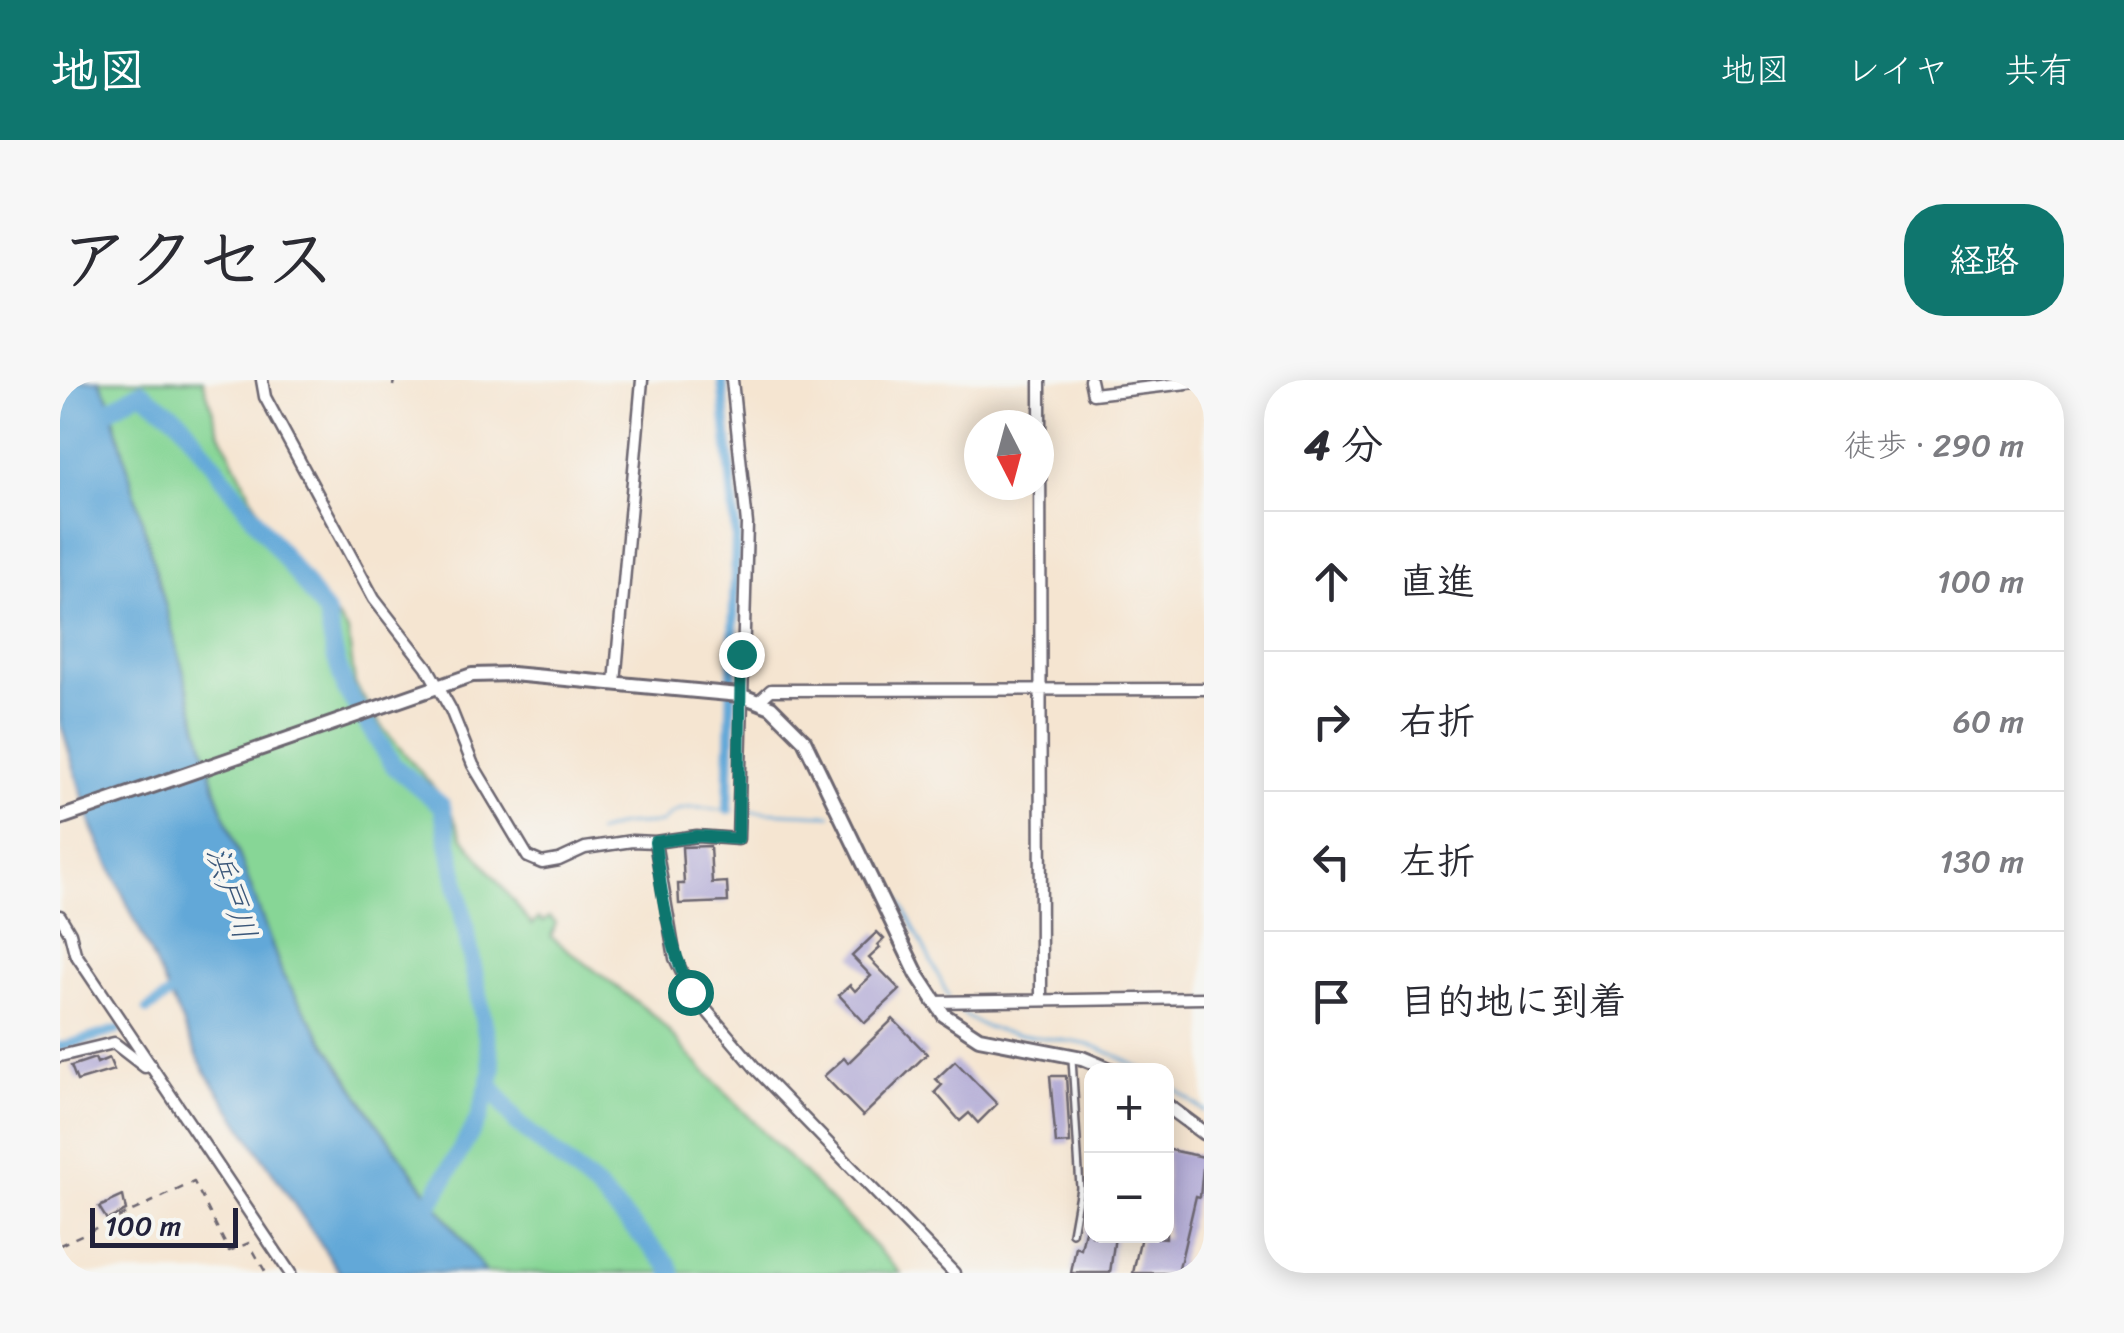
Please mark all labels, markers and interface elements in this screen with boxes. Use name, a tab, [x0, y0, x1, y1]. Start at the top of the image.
text: 地図	[50, 28, 146, 113]
text: 地図	[1720, 39, 1790, 101]
text: レイヤ	[1845, 39, 1949, 101]
text: 共有	[2004, 39, 2074, 101]
text: アクセス	[60, 198, 336, 322]
button: 経路	[1904, 204, 2064, 316]
text: 4 分	[1304, 408, 1383, 482]
north arrow	[964, 410, 1054, 500]
text: 徒歩 · 290 m	[1844, 417, 2024, 474]
text: 直進	[1399, 548, 1475, 615]
text: 100 m	[1937, 553, 2024, 610]
icon: ahead	[1304, 554, 1359, 609]
route end	[719, 632, 765, 678]
text: 右折	[1399, 688, 1475, 755]
text: 60 m	[1953, 693, 2024, 750]
icon: right	[1304, 694, 1359, 749]
text: 左折	[1399, 828, 1475, 895]
text: 130 m	[1940, 833, 2024, 890]
icon: left	[1304, 834, 1359, 889]
water label: 浜戸川	[190, 839, 273, 948]
text: 目的地に到着	[1399, 968, 1627, 1035]
route start	[668, 970, 714, 1016]
icon: arrive	[1304, 974, 1359, 1029]
map controls	[1084, 1063, 1174, 1243]
button: +	[1084, 1063, 1174, 1153]
button: −	[1084, 1153, 1174, 1243]
text: 100 m	[105, 1201, 181, 1250]
scale bar	[90, 1203, 238, 1248]

